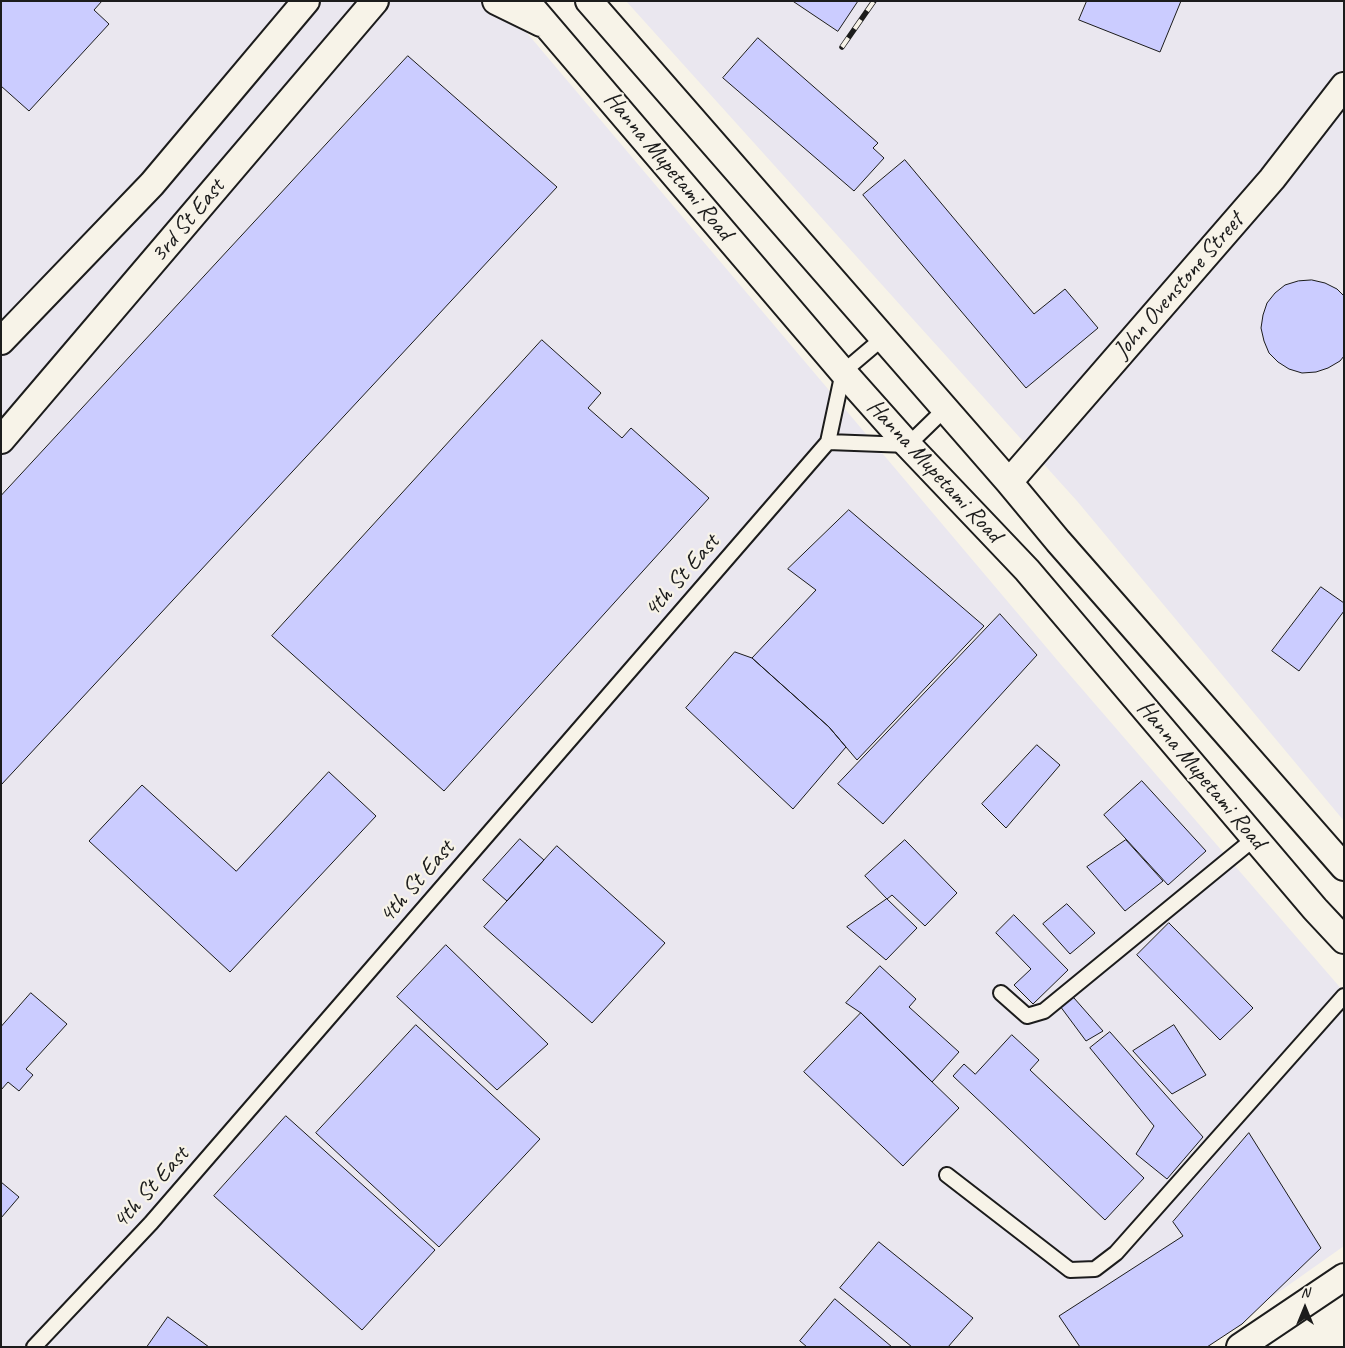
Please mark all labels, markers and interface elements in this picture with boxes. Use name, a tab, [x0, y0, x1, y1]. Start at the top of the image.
street label: Hanna Mupetami Road	[597, 86, 739, 246]
street label: 3rd St East	[145, 173, 231, 269]
street label: John Ovenstone Street	[1108, 207, 1250, 365]
street label: Hanna Mupetami Road	[860, 393, 1008, 549]
street label: 4th St East	[638, 529, 726, 623]
street label: Hanna Mupetami Road	[1130, 695, 1272, 855]
street label: 4th St East	[373, 835, 461, 929]
street label: 4th St East	[107, 1141, 195, 1235]
north arrow	[1280, 1283, 1330, 1333]
text: N	[1301, 1284, 1309, 1301]

